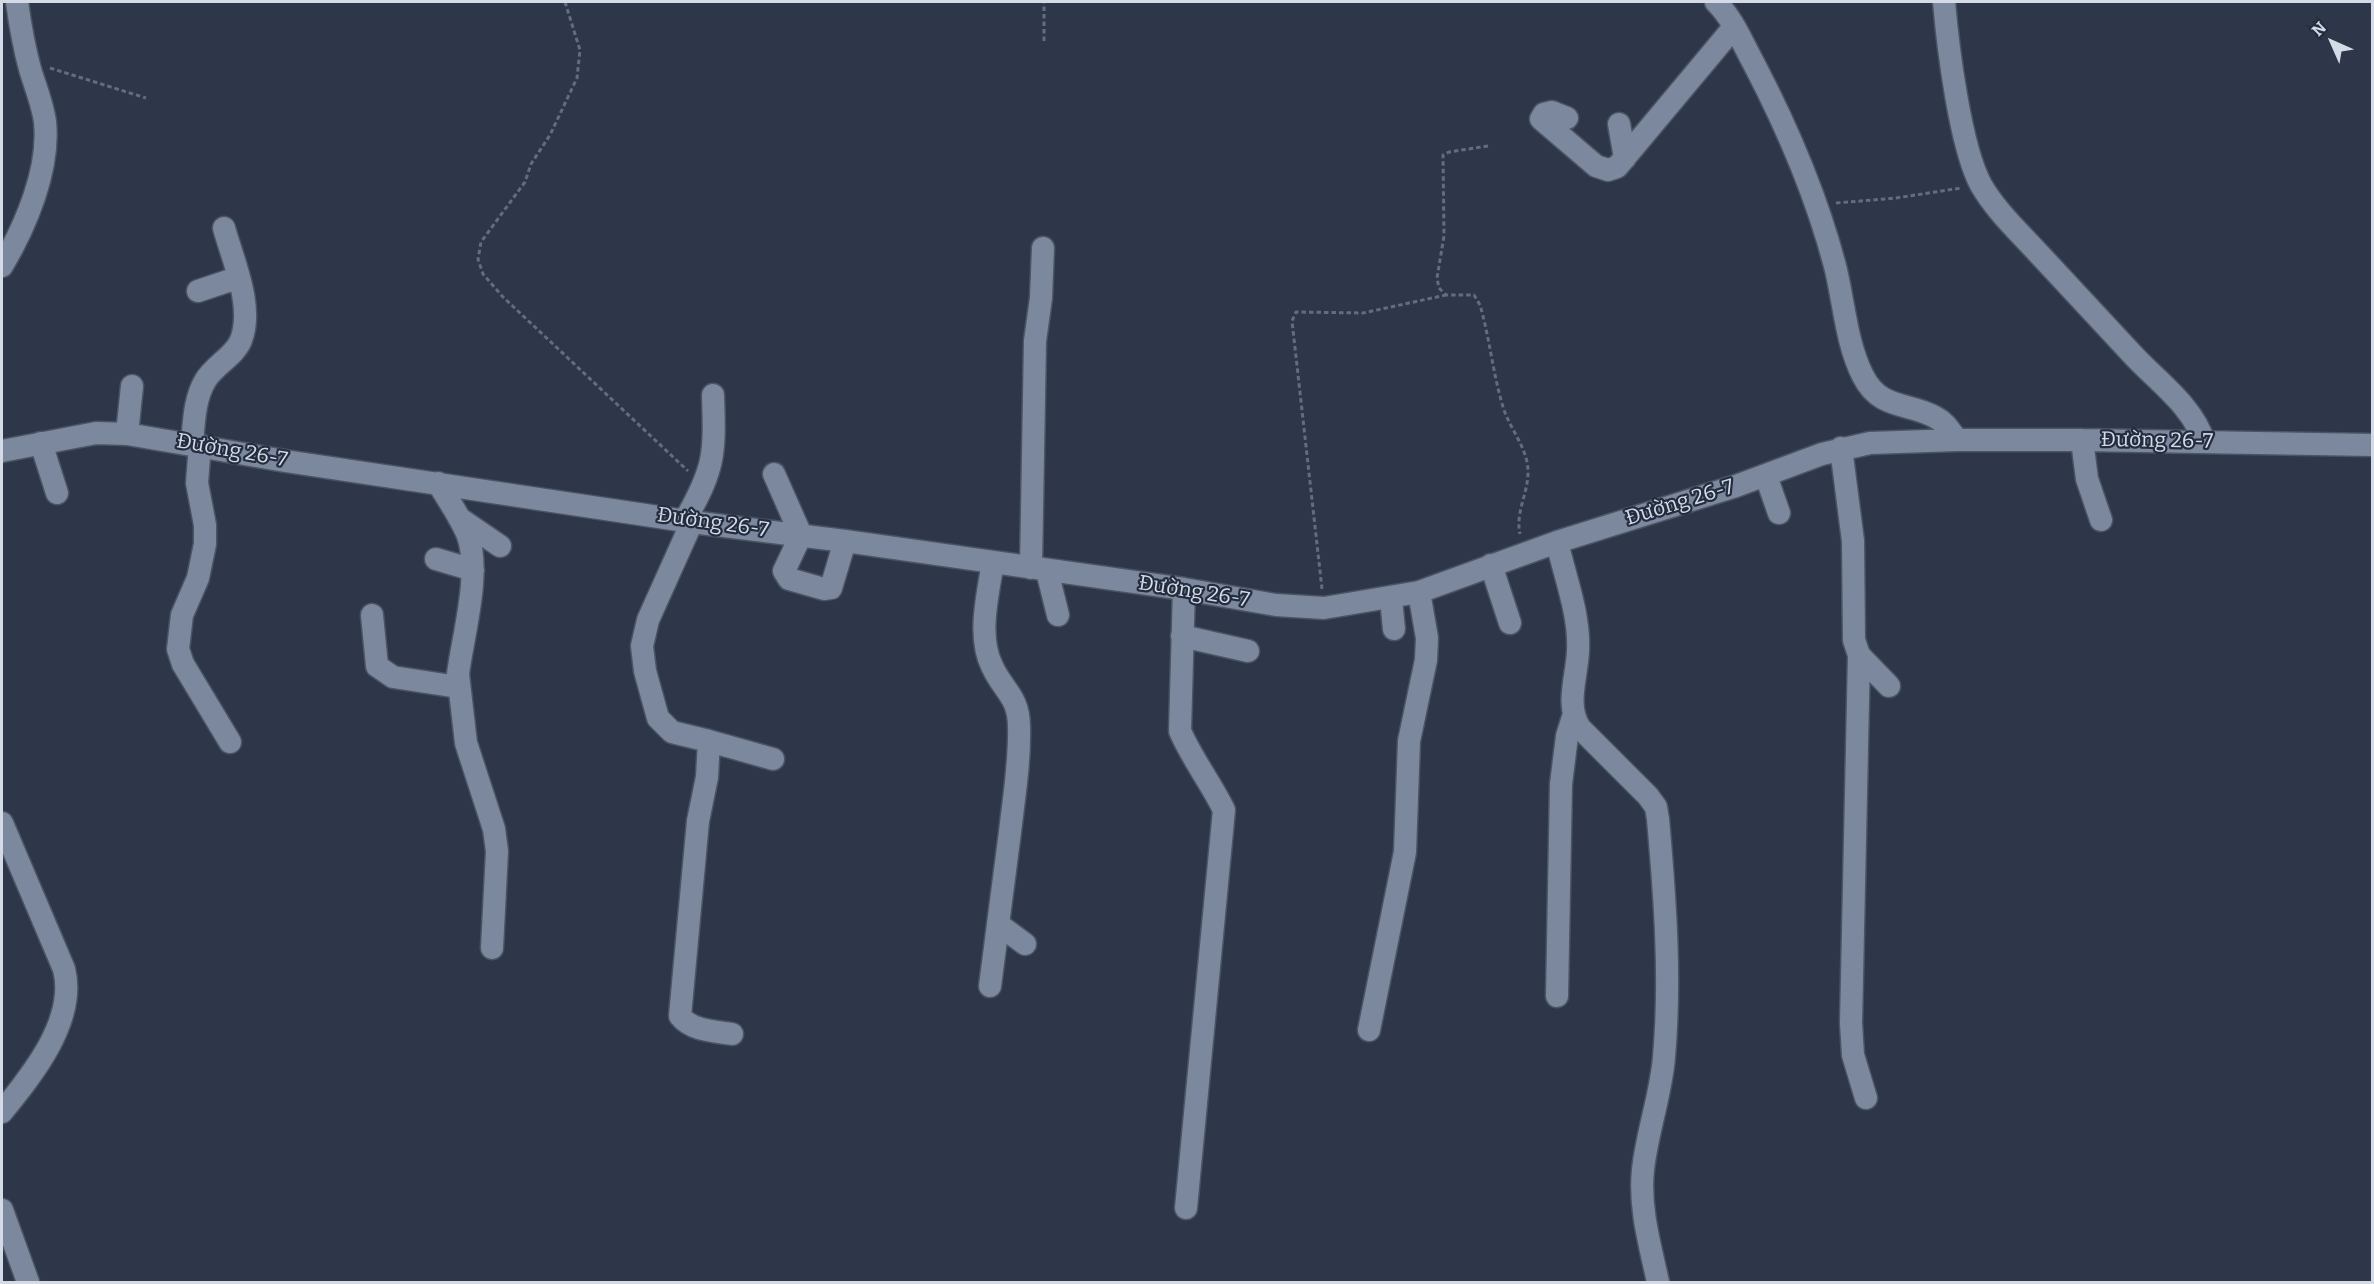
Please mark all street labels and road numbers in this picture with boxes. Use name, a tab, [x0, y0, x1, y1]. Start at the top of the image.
street label: Đường 26-7	[2101, 427, 2213, 455]
street label: Đường 26-7	[175, 429, 289, 473]
street label: Đường 26-7	[1623, 475, 1737, 531]
street label: Đường 26-7	[656, 503, 770, 543]
street label: Đường 26-7	[1137, 571, 1251, 613]

